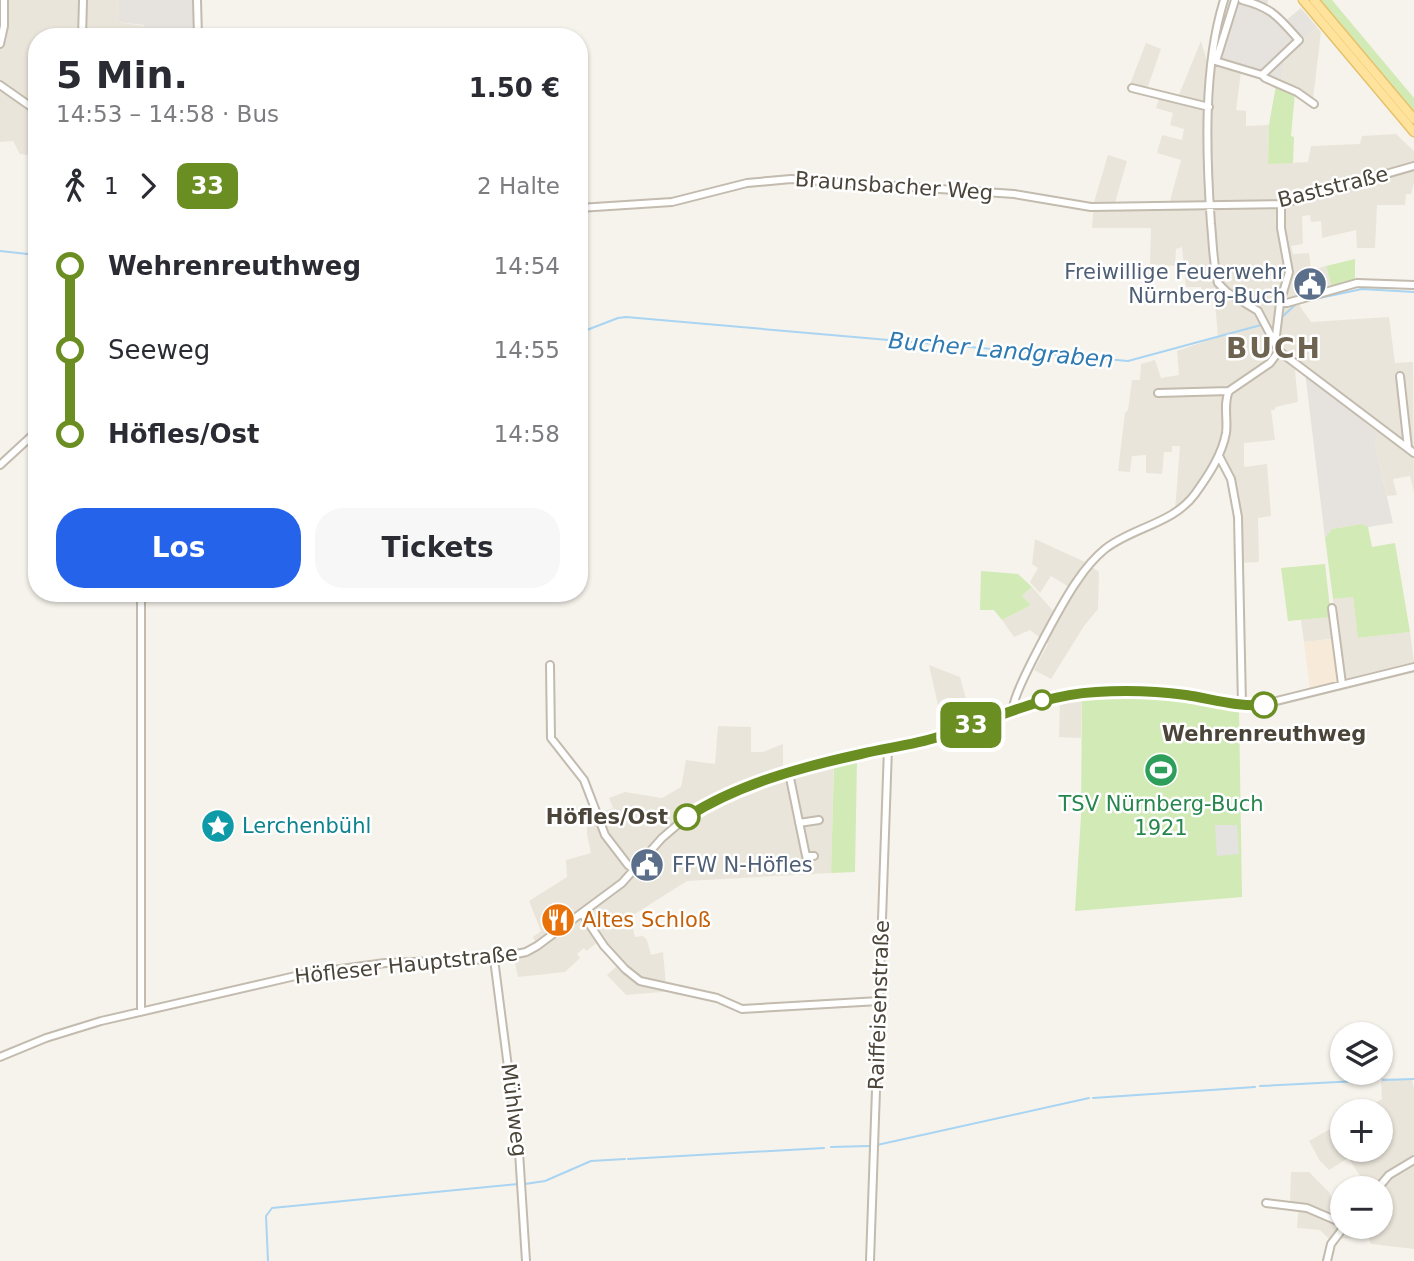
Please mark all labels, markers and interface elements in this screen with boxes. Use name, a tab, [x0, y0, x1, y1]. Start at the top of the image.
text: 5 Min.	[56, 53, 188, 97]
text: 1.50 €	[469, 73, 560, 103]
text: 14:53 – 14:58 · Bus	[56, 101, 279, 127]
street label: Baststraße	[1275, 162, 1391, 212]
icon: walk	[56, 167, 94, 205]
icon: forward	[129, 167, 167, 205]
street label: Braunsbacher Weg	[794, 167, 994, 205]
text: 33	[191, 172, 224, 200]
text: 1	[104, 173, 119, 199]
text: 2 Halte	[477, 173, 560, 199]
text: Wehrenreuthweg	[108, 251, 361, 281]
text: 14:54	[494, 253, 560, 279]
place label: Freiwillige Feuerwehr Nürnberg-Buch	[1064, 260, 1286, 308]
public building icon: Freiwillige Feuerwehr Nürnberg-Buch	[1291, 265, 1329, 303]
water label: Bucher Landgraben	[887, 327, 1115, 373]
district label: BUCH	[1226, 332, 1322, 365]
text: Seeweg	[108, 335, 210, 365]
text: 14:55	[494, 337, 560, 363]
text: Höfles/Ost	[108, 419, 260, 449]
text: 14:58	[494, 421, 560, 447]
button: Los	[56, 508, 301, 588]
button: Tickets	[315, 508, 560, 588]
unlabelled marker	[1032, 690, 1052, 710]
marker: Wehrenreuthweg	[1251, 692, 1277, 718]
line badge: 33	[940, 702, 1002, 748]
text: 33	[954, 711, 988, 739]
place label: Wehrenreuthweg	[1162, 722, 1366, 746]
sports icon: TSV Nürnberg-Buch 1921	[1142, 751, 1180, 789]
place label: TSV Nürnberg-Buch 1921	[1057, 792, 1264, 840]
marker: Höfles/Ost	[674, 804, 700, 830]
place label: Höfles/Ost	[546, 805, 668, 829]
place icon: Lerchenbühl	[199, 807, 237, 845]
place label: Lerchenbühl	[242, 814, 371, 838]
public building icon: FFW N-Höfles	[628, 846, 666, 884]
place label: FFW N-Höfles	[672, 853, 813, 877]
restaurant icon: Altes Schloß	[539, 901, 577, 939]
place label: Altes Schloß	[582, 908, 711, 932]
street label: Raiffeisenstraße	[864, 920, 894, 1090]
street label: Höfleser Hauptstraße	[293, 941, 519, 989]
map controls	[1330, 1022, 1393, 1239]
button: layers	[1330, 1022, 1393, 1085]
street label: Mühlweg	[496, 1062, 532, 1158]
button: +	[1330, 1099, 1393, 1162]
button: −	[1330, 1176, 1393, 1239]

